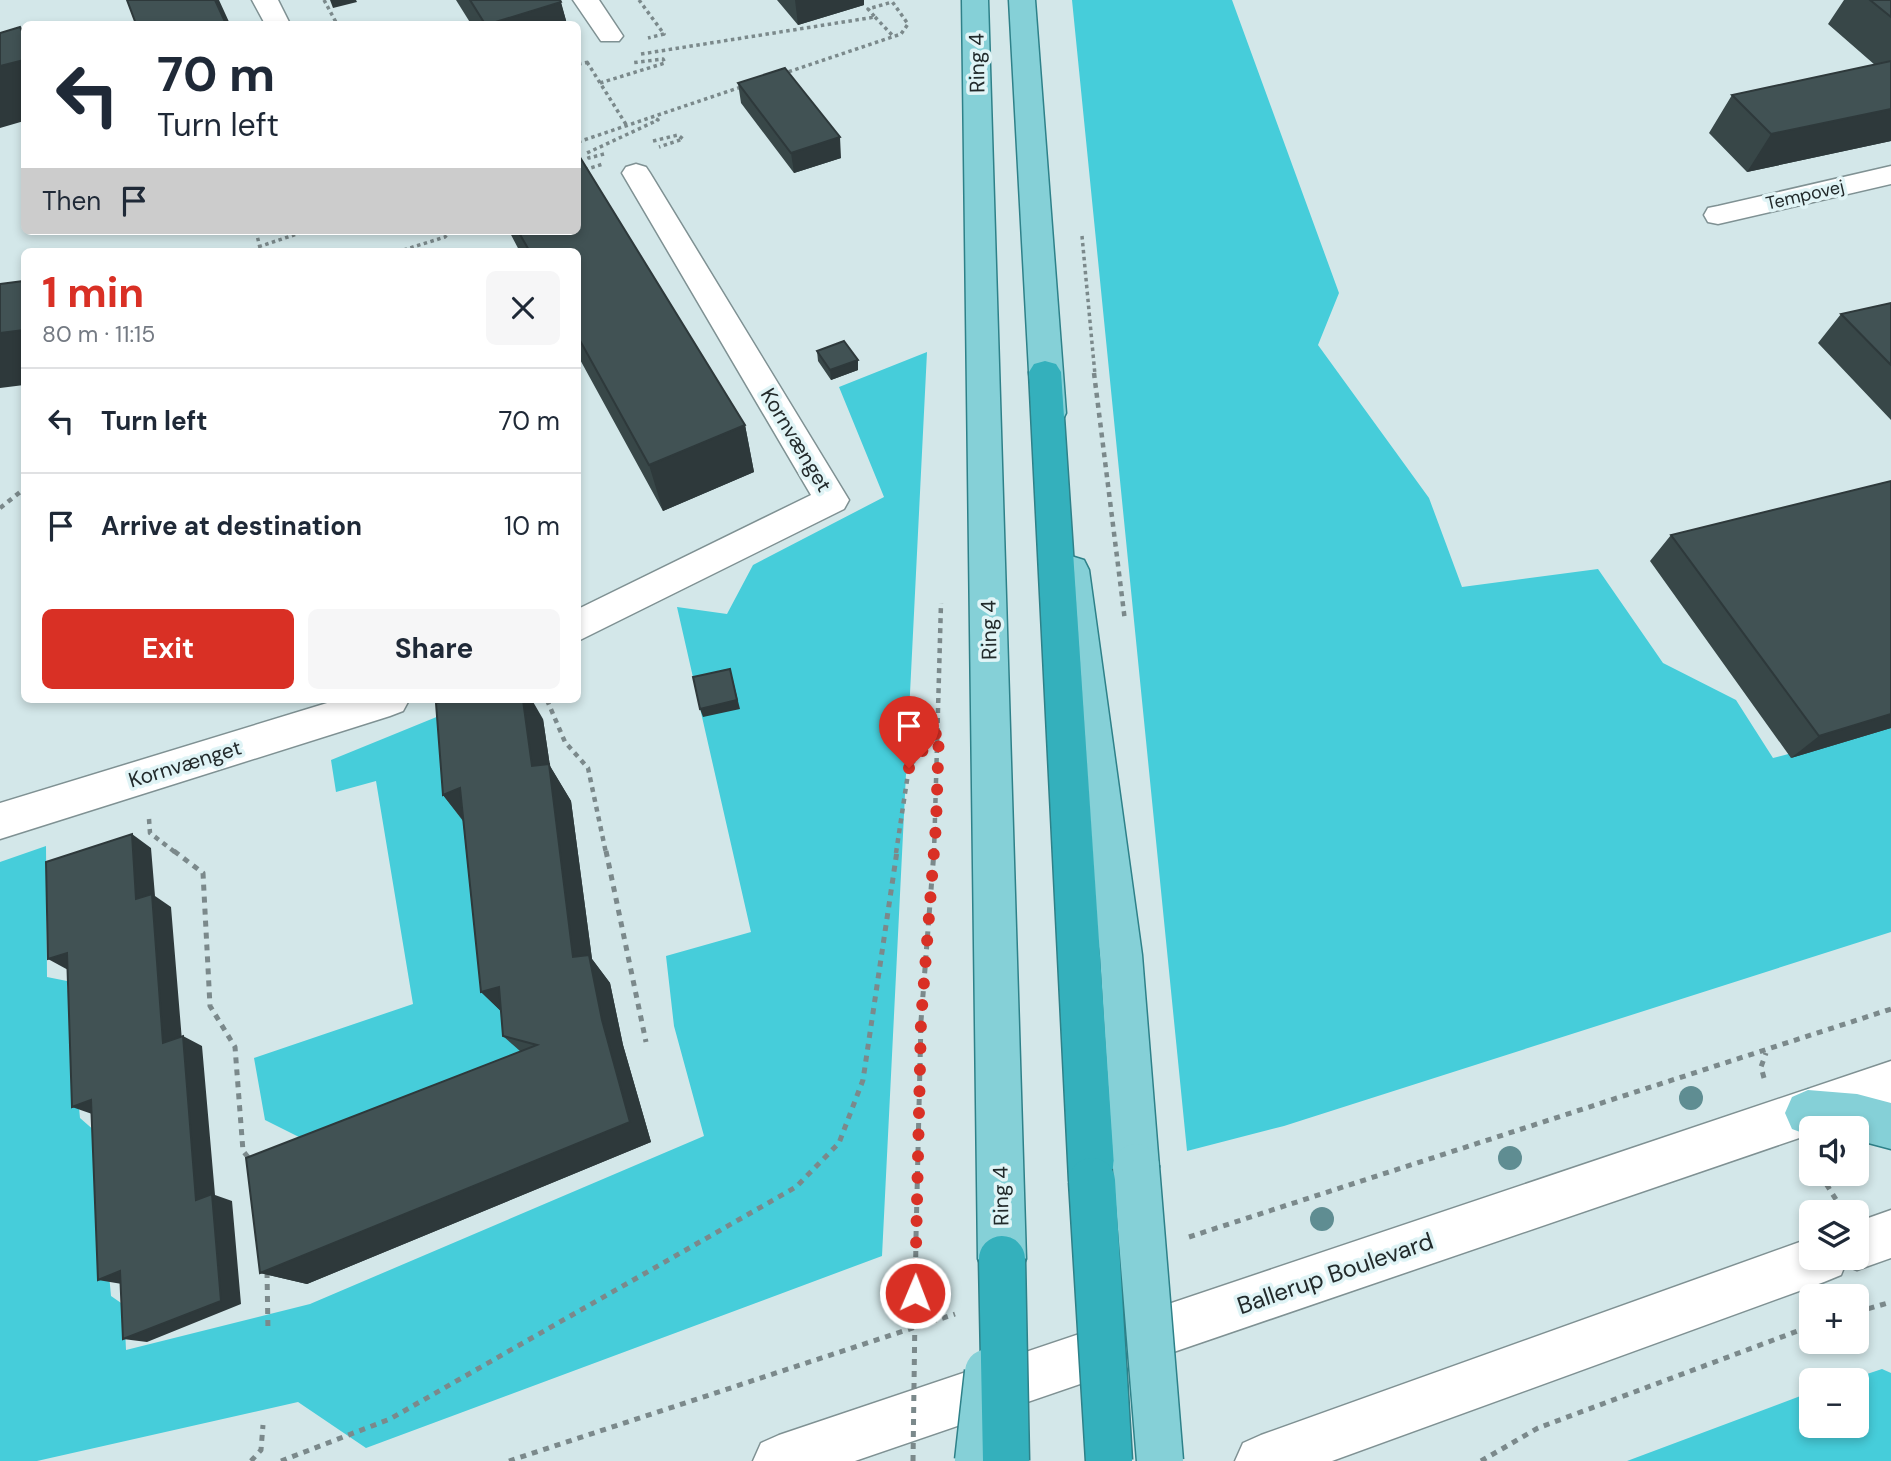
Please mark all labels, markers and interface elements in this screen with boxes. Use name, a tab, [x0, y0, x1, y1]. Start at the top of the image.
street label: Ring 4	[962, 33, 992, 93]
text: 70 m	[157, 42, 275, 106]
icon: left	[42, 49, 133, 140]
text: Turn left	[157, 104, 279, 146]
street label: Tempovej	[1763, 174, 1847, 216]
icon: arrive	[115, 182, 153, 220]
text: Then	[42, 184, 101, 218]
text: 1 min	[42, 265, 144, 320]
button: close	[486, 271, 560, 345]
text: 80 m · 11:15	[42, 319, 155, 349]
street label: Kornvænget	[754, 383, 838, 497]
icon: left	[42, 402, 80, 440]
text: Turn left	[101, 404, 208, 438]
text: 70 m	[499, 404, 560, 438]
icon: arrive	[42, 507, 80, 545]
text: Arrive at destination	[101, 509, 362, 543]
text: 10 m	[504, 509, 560, 543]
street label: Ring 4	[974, 600, 1004, 660]
button: Exit	[42, 609, 294, 689]
button: Share	[308, 609, 560, 689]
pin	[879, 696, 939, 768]
icon: arrive	[890, 707, 928, 745]
street label: Kornvænget	[125, 734, 245, 794]
map controls	[1799, 1116, 1869, 1438]
button: sound	[1799, 1116, 1869, 1186]
street label: Ring 4	[986, 1166, 1016, 1226]
button: layers	[1799, 1200, 1869, 1270]
street label: Ballerup Boulevard	[1233, 1225, 1437, 1321]
position arrow	[878, 1256, 952, 1330]
button: +	[1799, 1284, 1869, 1354]
button: −	[1799, 1368, 1869, 1438]

